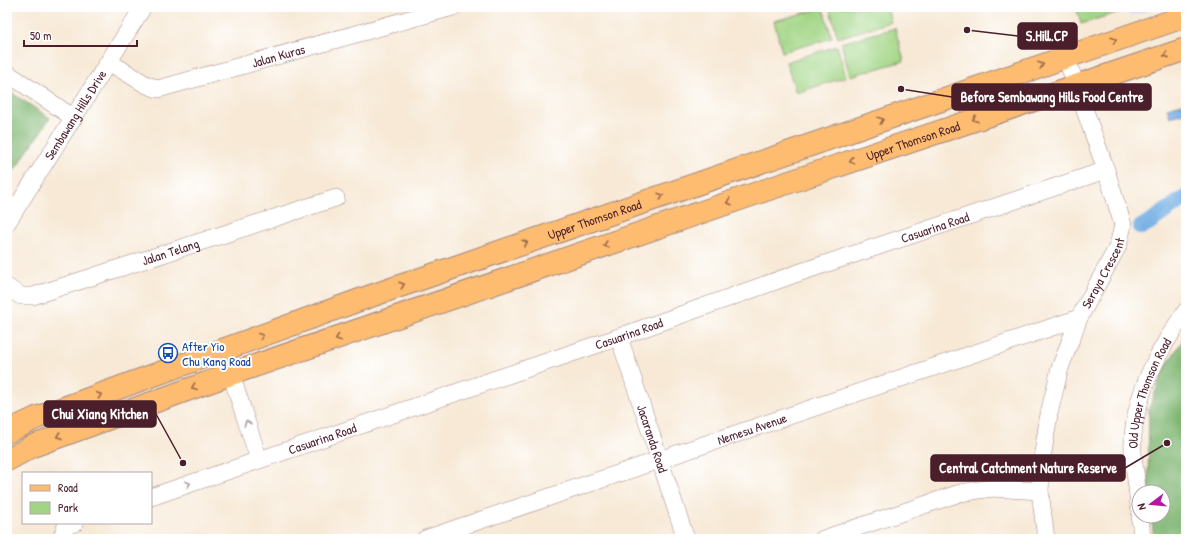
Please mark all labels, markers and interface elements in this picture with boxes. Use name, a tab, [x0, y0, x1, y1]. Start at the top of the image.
scale bar	[24, 22, 137, 48]
callout: S.Hill.CP	[1018, 23, 1077, 49]
text: S.Hill.CP	[1026, 26, 1069, 45]
text: 50 m	[30, 27, 51, 44]
one-way arrow	[1110, 36, 1117, 45]
street label: Jalan Kuras	[250, 40, 307, 72]
one-way arrow	[1163, 50, 1170, 59]
one-way arrow	[1037, 62, 1044, 70]
street label: Sembawang Hills Drive	[40, 66, 110, 163]
callout: Before Sembawang Hills Food Centre	[952, 84, 1151, 110]
text: Before Sembawang Hills Food Centre	[961, 87, 1144, 108]
one-way arrow	[972, 114, 979, 123]
one-way arrow	[878, 116, 885, 124]
street label: Upper Thomson Road	[864, 117, 962, 165]
one-way arrow	[849, 156, 856, 164]
one-way arrow	[658, 193, 665, 201]
street label: Upper Thomson Road	[545, 195, 644, 244]
one-way arrow	[726, 198, 733, 206]
street label: Casuarina Road	[898, 207, 971, 247]
street label: Jalan Telang	[140, 234, 201, 269]
street label: Seraya Crescent	[1077, 235, 1129, 311]
one-way arrow	[522, 240, 529, 248]
one-way arrow	[603, 240, 610, 249]
one-way arrow	[399, 282, 406, 290]
street label: Casuarina Road	[592, 313, 665, 354]
one-way arrow	[257, 333, 264, 341]
one-way arrow	[335, 333, 342, 341]
street label: Old Upper Thomson Road	[1124, 334, 1175, 449]
place label: After Yio Chu Kang Road	[182, 337, 251, 370]
bus stop icon: After Yio Chu Kang Road	[157, 342, 179, 364]
one-way arrow	[191, 383, 198, 391]
one-way arrow	[95, 391, 102, 400]
callout: Chui Xiang Kitchen	[44, 401, 156, 427]
street label: Jacaranda Road	[633, 402, 672, 475]
text: Chui Xiang Kitchen	[52, 404, 148, 425]
street label: Nemesu Avenue	[715, 408, 789, 449]
street label: Casuarina Road	[286, 418, 359, 458]
one-way arrow	[243, 420, 252, 427]
one-way arrow	[55, 432, 62, 440]
callout: Central Catchment Nature Reserve	[931, 455, 1125, 481]
text: Central Catchment Nature Reserve	[939, 458, 1117, 477]
legend	[22, 472, 152, 524]
text: Road	[58, 479, 78, 496]
one-way arrow	[184, 481, 191, 489]
north arrow	[1131, 484, 1171, 524]
text: Park	[58, 499, 78, 516]
text: N	[1134, 502, 1149, 512]

